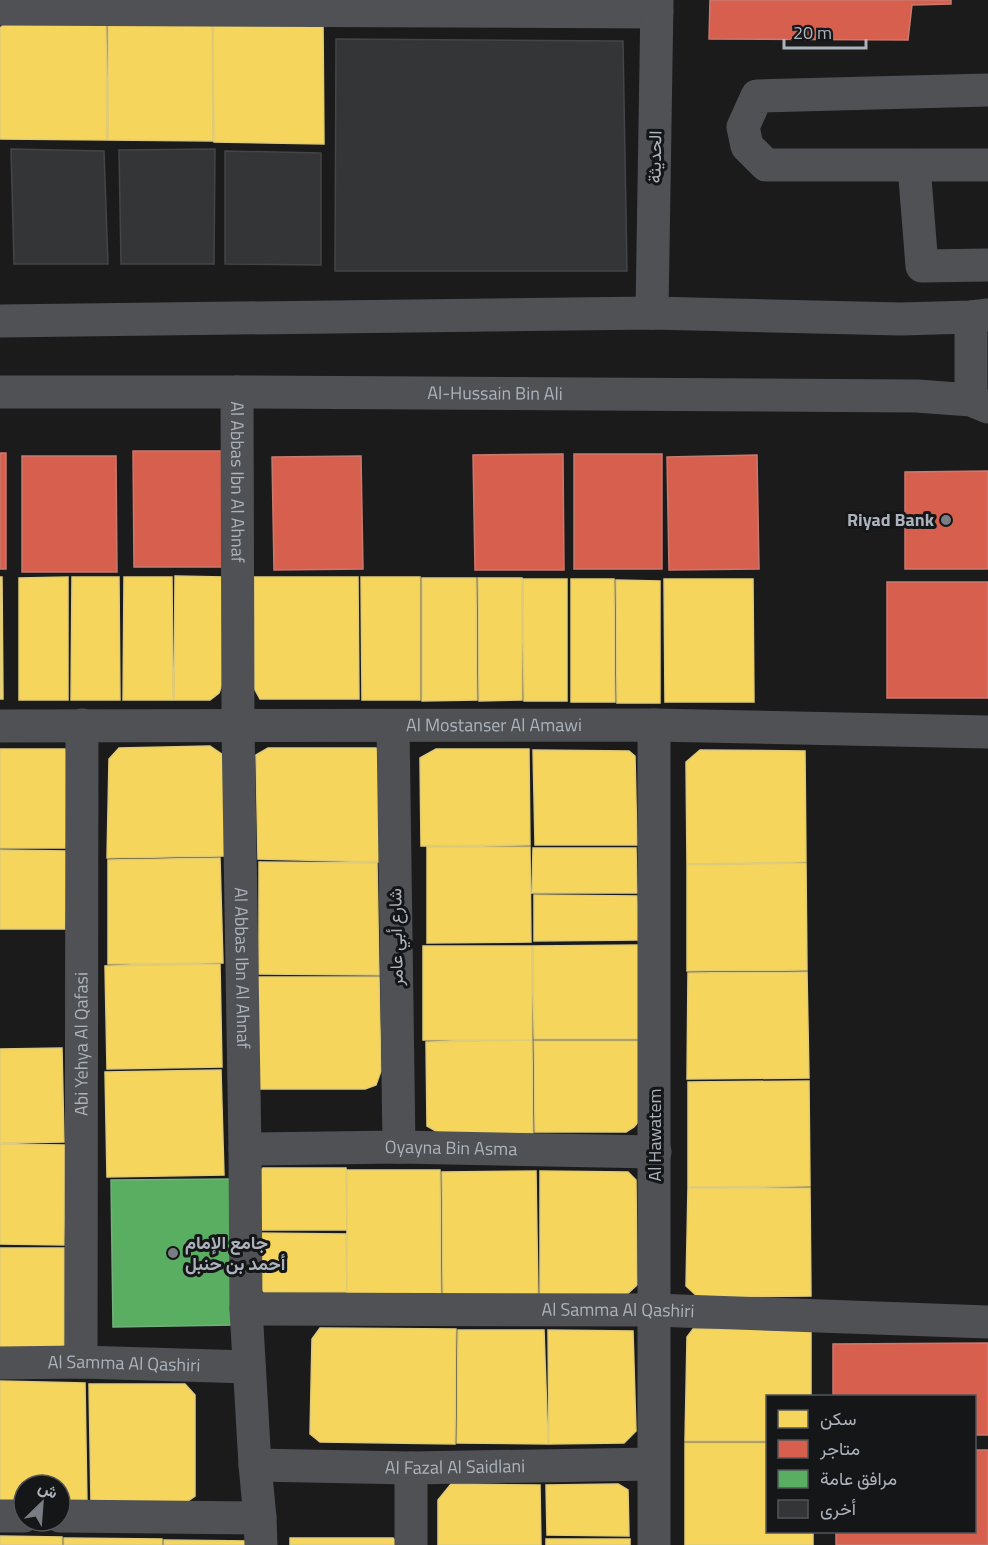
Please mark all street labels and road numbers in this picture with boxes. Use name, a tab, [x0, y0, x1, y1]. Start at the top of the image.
street label: الحديثة	[641, 130, 668, 184]
street label: Al-Hussain Bin Ali	[427, 379, 563, 407]
street label: Al Abbas Ibn Al Ahnaf	[224, 401, 252, 563]
street label: Al Mostanser Al Amawi	[406, 711, 582, 738]
street label: Al Abbas Ibn Al Ahnaf	[228, 887, 257, 1049]
street label: شارع أبي عامر	[381, 888, 412, 987]
street label: Abi Yehya Al Qafasi	[67, 972, 95, 1116]
street label: Al Hawatem	[641, 1088, 668, 1182]
street label: Oyayna Bin Asma	[384, 1133, 518, 1162]
street label: Al Samma Al Qashiri	[542, 1296, 695, 1324]
street label: Al Samma Al Qashiri	[47, 1348, 201, 1379]
street label: Al Fazal Al Saidlani	[385, 1452, 525, 1481]

